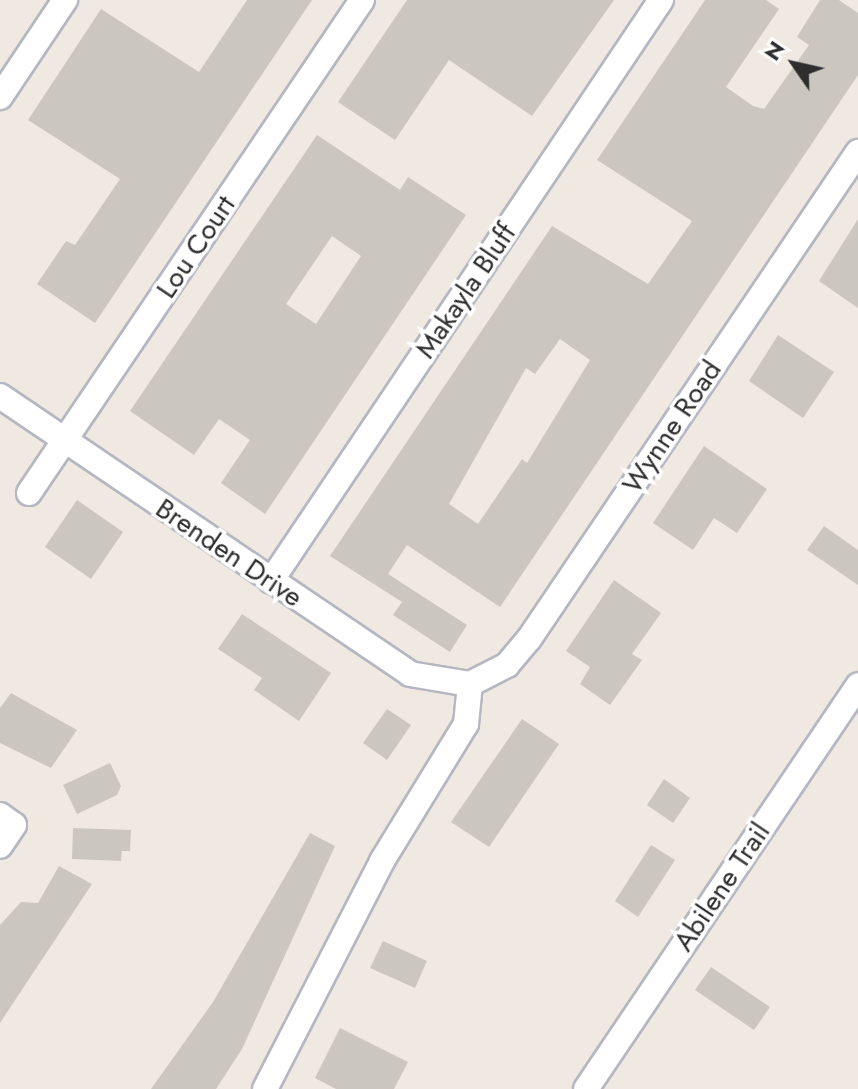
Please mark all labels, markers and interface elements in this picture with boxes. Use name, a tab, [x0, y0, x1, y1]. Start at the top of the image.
north arrow	[754, 24, 834, 104]
text: N	[756, 34, 792, 67]
street label: Lou Court	[150, 189, 242, 305]
street label: Makayla Bluff	[409, 217, 523, 365]
street label: Wynne Road	[615, 354, 729, 500]
street label: Brenden Drive	[149, 492, 309, 614]
street label: Abilene Trail	[667, 816, 777, 958]

